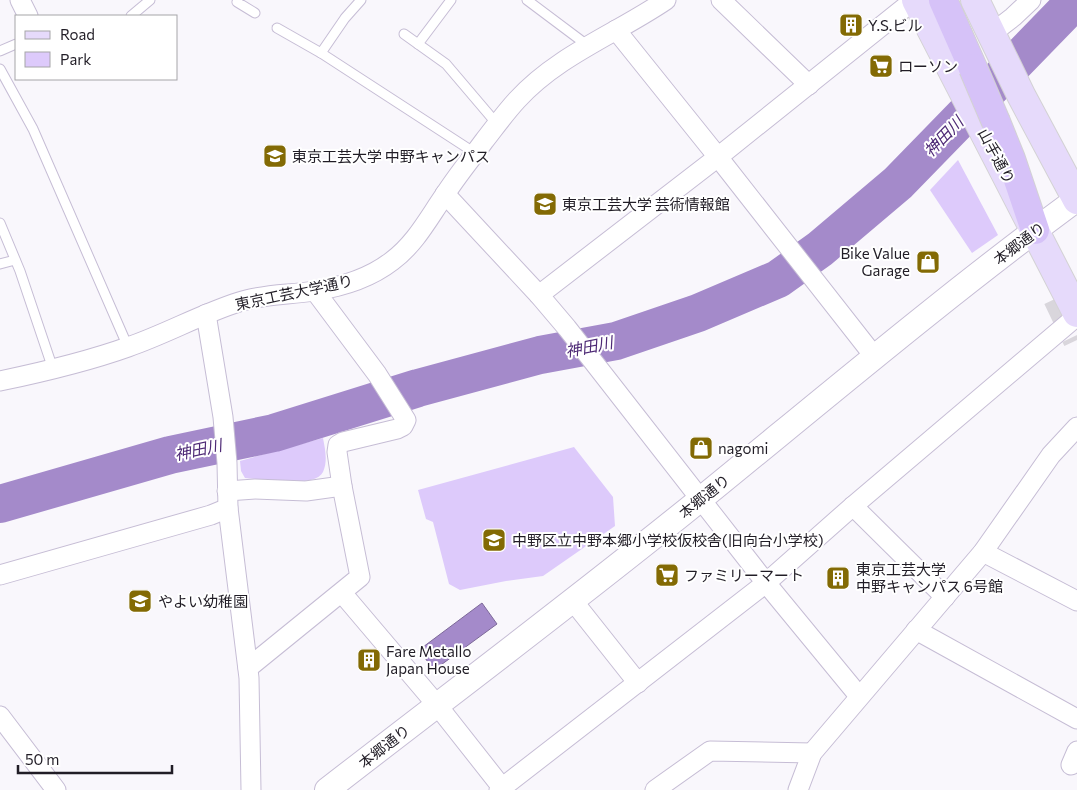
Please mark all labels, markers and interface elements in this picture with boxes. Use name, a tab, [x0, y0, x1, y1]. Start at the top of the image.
building icon: Y.S.ビル	[838, 12, 864, 38]
legend	[15, 15, 178, 80]
place label: Y.S.ビル	[868, 16, 922, 34]
text: Road	[60, 25, 95, 43]
text: Park	[60, 50, 91, 68]
supermarket icon: ローソン	[868, 53, 894, 79]
place label: ローソン	[898, 57, 958, 75]
water label: 神田川	[919, 111, 968, 160]
street label: 山手通り	[975, 125, 1019, 187]
school or university icon: 東京工芸大学 中野キャンパス	[262, 143, 288, 169]
place label: 東京工芸大学 中野キャンパス	[292, 147, 490, 165]
school or university icon: 東京工芸大学 芸術情報館	[532, 191, 558, 217]
place label: 東京工芸大学 芸術情報館	[562, 195, 730, 213]
street label: 本郷通り	[990, 218, 1048, 268]
place label: Bike Value Garage	[840, 244, 910, 279]
shop icon: Bike Value Garage	[915, 249, 941, 275]
street label: 東京工芸大学通り	[233, 271, 355, 313]
water label: 神田川	[564, 332, 616, 360]
water label: 神田川	[173, 434, 225, 463]
shop icon: nagomi	[688, 435, 714, 461]
place label: nagomi	[718, 439, 768, 457]
street label: 本郷通り	[675, 470, 733, 522]
school or university icon: 中野区立中野本郷小学校仮校舎(旧向台小学校)	[481, 527, 507, 553]
place label: 中野区立中野本郷小学校仮校舎(旧向台小学校)	[512, 531, 824, 549]
place label: 東京工芸大学 中野キャンパス 6号館	[856, 560, 1003, 595]
supermarket icon: ファミリーマート	[654, 562, 680, 588]
building icon: 東京工芸大学 中野キャンパス 6号館	[825, 565, 851, 591]
place label: ファミリーマート	[684, 566, 804, 584]
school or university icon: やよい幼稚園	[127, 588, 153, 614]
place label: やよい幼稚園	[158, 592, 248, 610]
place label: Fare Metallo Japan House	[386, 642, 471, 677]
building icon: Fare Metallo Japan House	[356, 647, 382, 673]
street label: 本郷通り	[355, 720, 413, 772]
scale bar	[18, 742, 171, 774]
text: 50 m	[25, 750, 59, 768]

